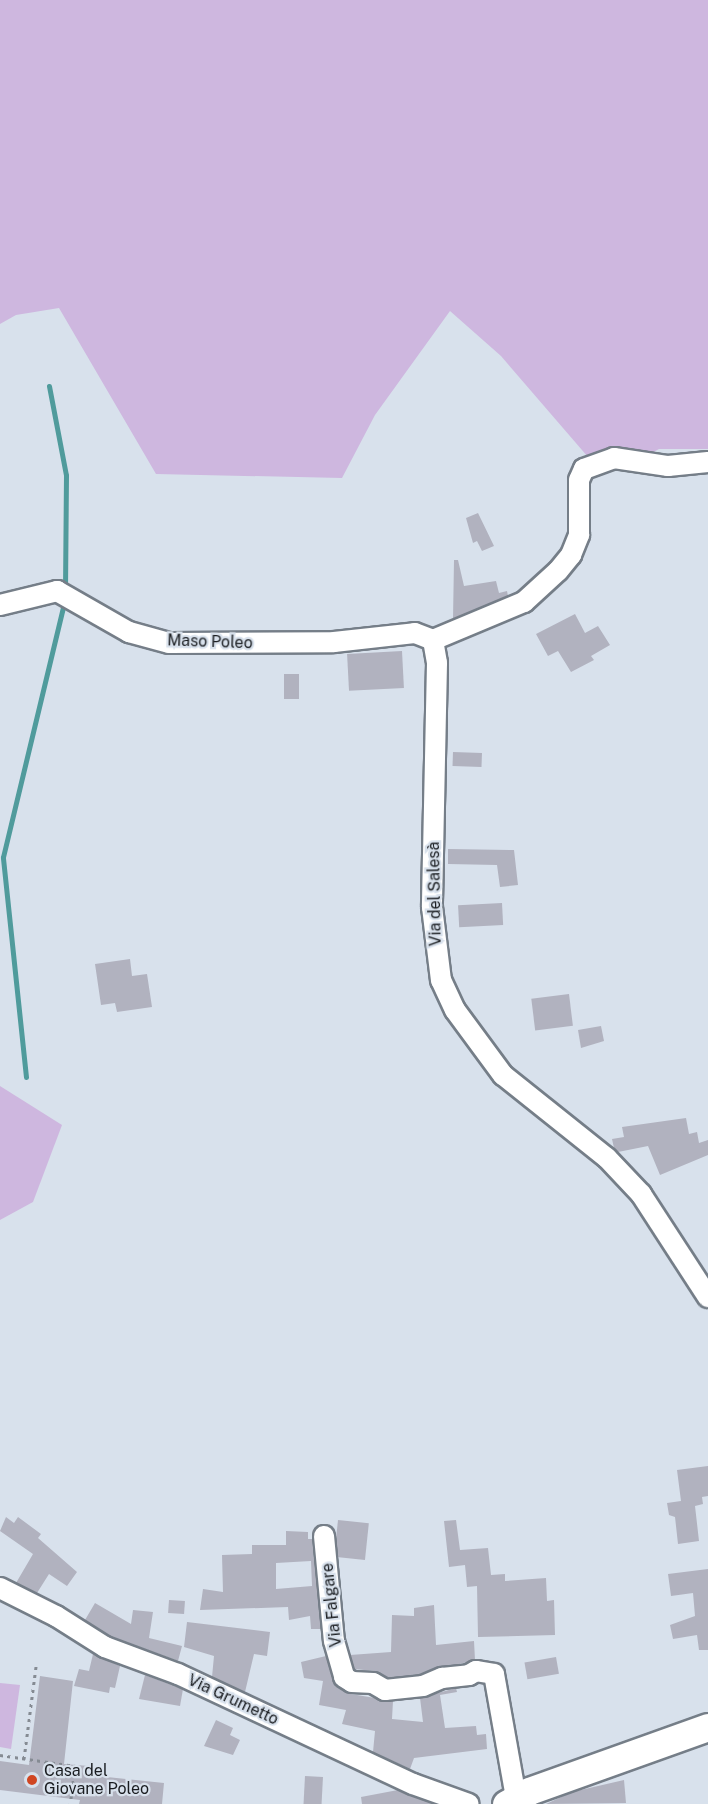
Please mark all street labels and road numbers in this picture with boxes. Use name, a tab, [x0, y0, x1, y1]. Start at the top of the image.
street label: Maso Poleo	[167, 631, 253, 653]
street label: Via del Salesà	[424, 841, 446, 947]
street label: Via Falgare	[318, 1562, 346, 1648]
street label: Via Grumetto	[185, 1671, 281, 1729]

